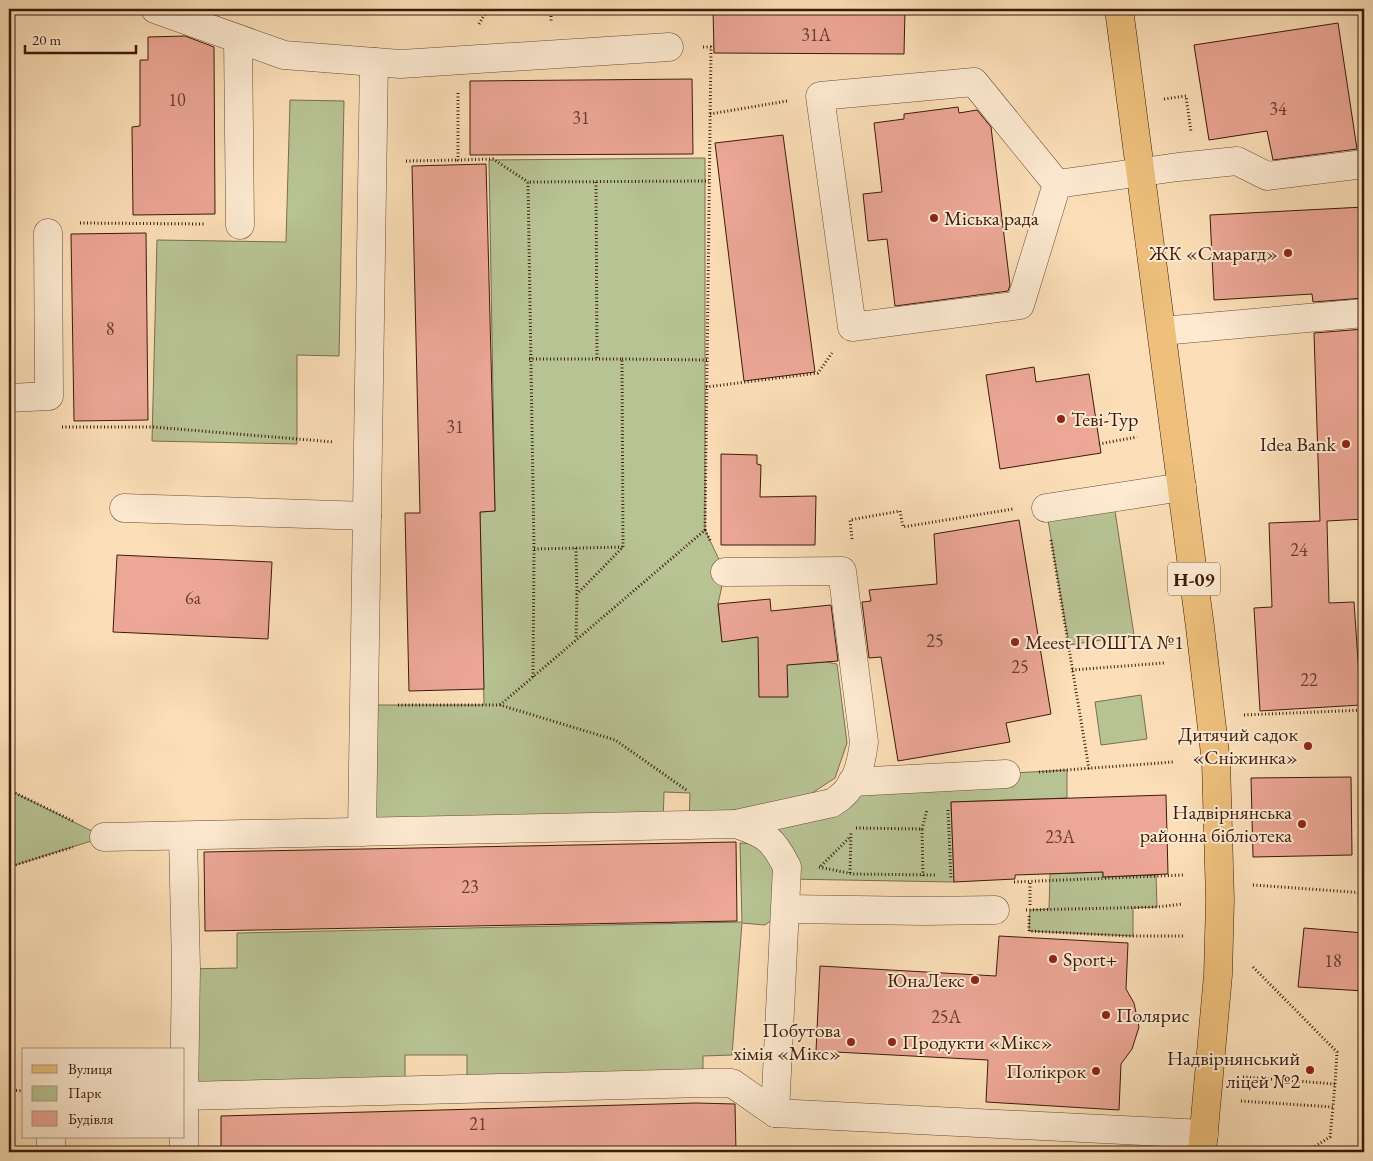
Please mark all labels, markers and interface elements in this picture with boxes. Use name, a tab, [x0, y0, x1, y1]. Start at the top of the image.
scale bar	[25, 22, 136, 54]
house number: 31А	[801, 23, 831, 46]
text: 20 m	[32, 30, 61, 49]
house number: 10	[168, 88, 186, 111]
house number: 34	[1269, 97, 1287, 120]
house number: 31	[572, 106, 590, 129]
place label: Міська рада	[944, 205, 1039, 231]
marker: Міська рада	[928, 212, 940, 224]
place label: ЖК «Смарагд»	[1148, 240, 1278, 266]
marker: ЖК «Смарагд»	[1282, 247, 1294, 259]
house number: 8	[106, 317, 114, 340]
place label: Теві-Тур	[1071, 406, 1138, 432]
marker: Теві-Тур	[1055, 413, 1067, 425]
house number: 31	[446, 415, 464, 438]
place label: Idea Bank	[1260, 431, 1337, 457]
marker: Idea Bank	[1340, 438, 1352, 450]
house number: 24	[1290, 538, 1308, 561]
road number: Н-09	[1168, 562, 1220, 596]
house number: 6а	[185, 586, 202, 609]
house number: 25	[926, 629, 944, 652]
place label: Meest ПОШТА №1	[1025, 629, 1184, 655]
marker: Meest ПОШТА №1	[1009, 636, 1021, 648]
house number: 25	[1011, 655, 1029, 678]
house number: 22	[1300, 668, 1318, 691]
place label: Дитячий садок «Сніжинка»	[1178, 721, 1298, 770]
marker: Дитячий садок «Сніжинка»	[1302, 740, 1314, 752]
place label: Надвірнянська районна бібліотека	[1140, 799, 1292, 848]
marker: Надвірнянська районна бібліотека	[1296, 818, 1308, 830]
house number: 23А	[1045, 825, 1075, 848]
house number: 23	[461, 875, 479, 898]
place label: Sport+	[1063, 946, 1117, 972]
house number: 18	[1324, 949, 1342, 972]
marker: Sport+	[1047, 953, 1059, 965]
place label: ЮнаЛекс	[887, 967, 965, 993]
marker: ЮнаЛекс	[969, 974, 981, 986]
place label: Полярис	[1116, 1002, 1190, 1028]
house number: 25А	[931, 1005, 961, 1028]
marker: Полярис	[1100, 1009, 1112, 1021]
place label: Побутова хімія «Мікс»	[733, 1017, 841, 1066]
place label: Продукти «Мікс»	[902, 1029, 1053, 1055]
marker: Побутова хімія «Мікс»	[845, 1036, 857, 1048]
marker: Продукти «Мікс»	[886, 1036, 898, 1048]
place label: Надвірнянський ліцей №2	[1167, 1045, 1300, 1094]
legend	[22, 1048, 185, 1138]
place label: Полікрок	[1006, 1058, 1086, 1084]
text: Вулиця	[68, 1059, 113, 1078]
marker: Надвірнянський ліцей №2	[1304, 1064, 1316, 1076]
marker: Полікрок	[1090, 1065, 1102, 1077]
text: Парк	[68, 1083, 101, 1102]
text: Будівля	[68, 1109, 114, 1128]
house number: 21	[469, 1112, 487, 1135]

